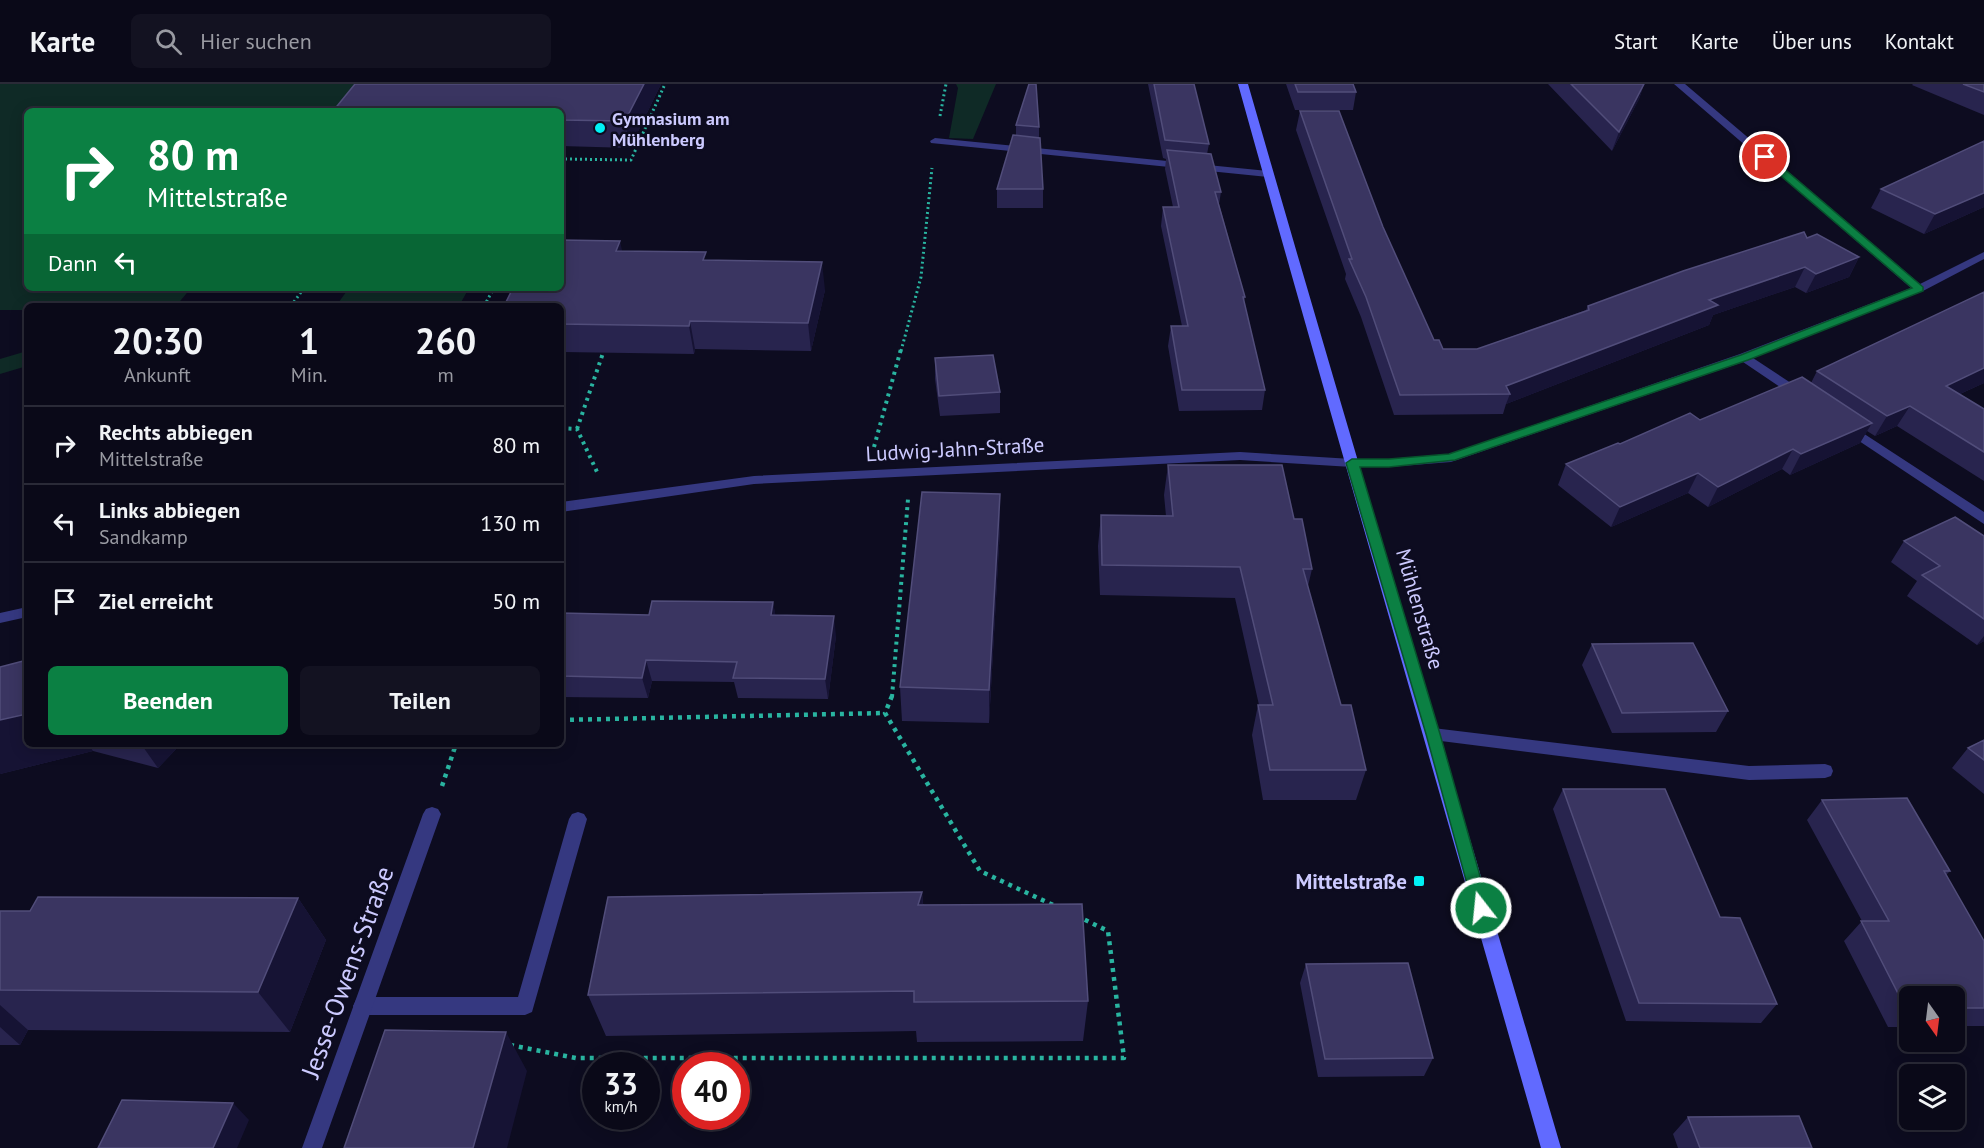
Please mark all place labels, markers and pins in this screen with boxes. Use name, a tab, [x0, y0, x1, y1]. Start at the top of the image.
place label: Gymnasium am Mühlenberg	[612, 107, 729, 151]
marker: Gymnasium am Mühlenberg	[593, 121, 607, 135]
pin	[1739, 131, 1790, 182]
place label: Mittelstraße	[1295, 868, 1407, 895]
marker: Mittelstraße	[1412, 874, 1426, 888]

